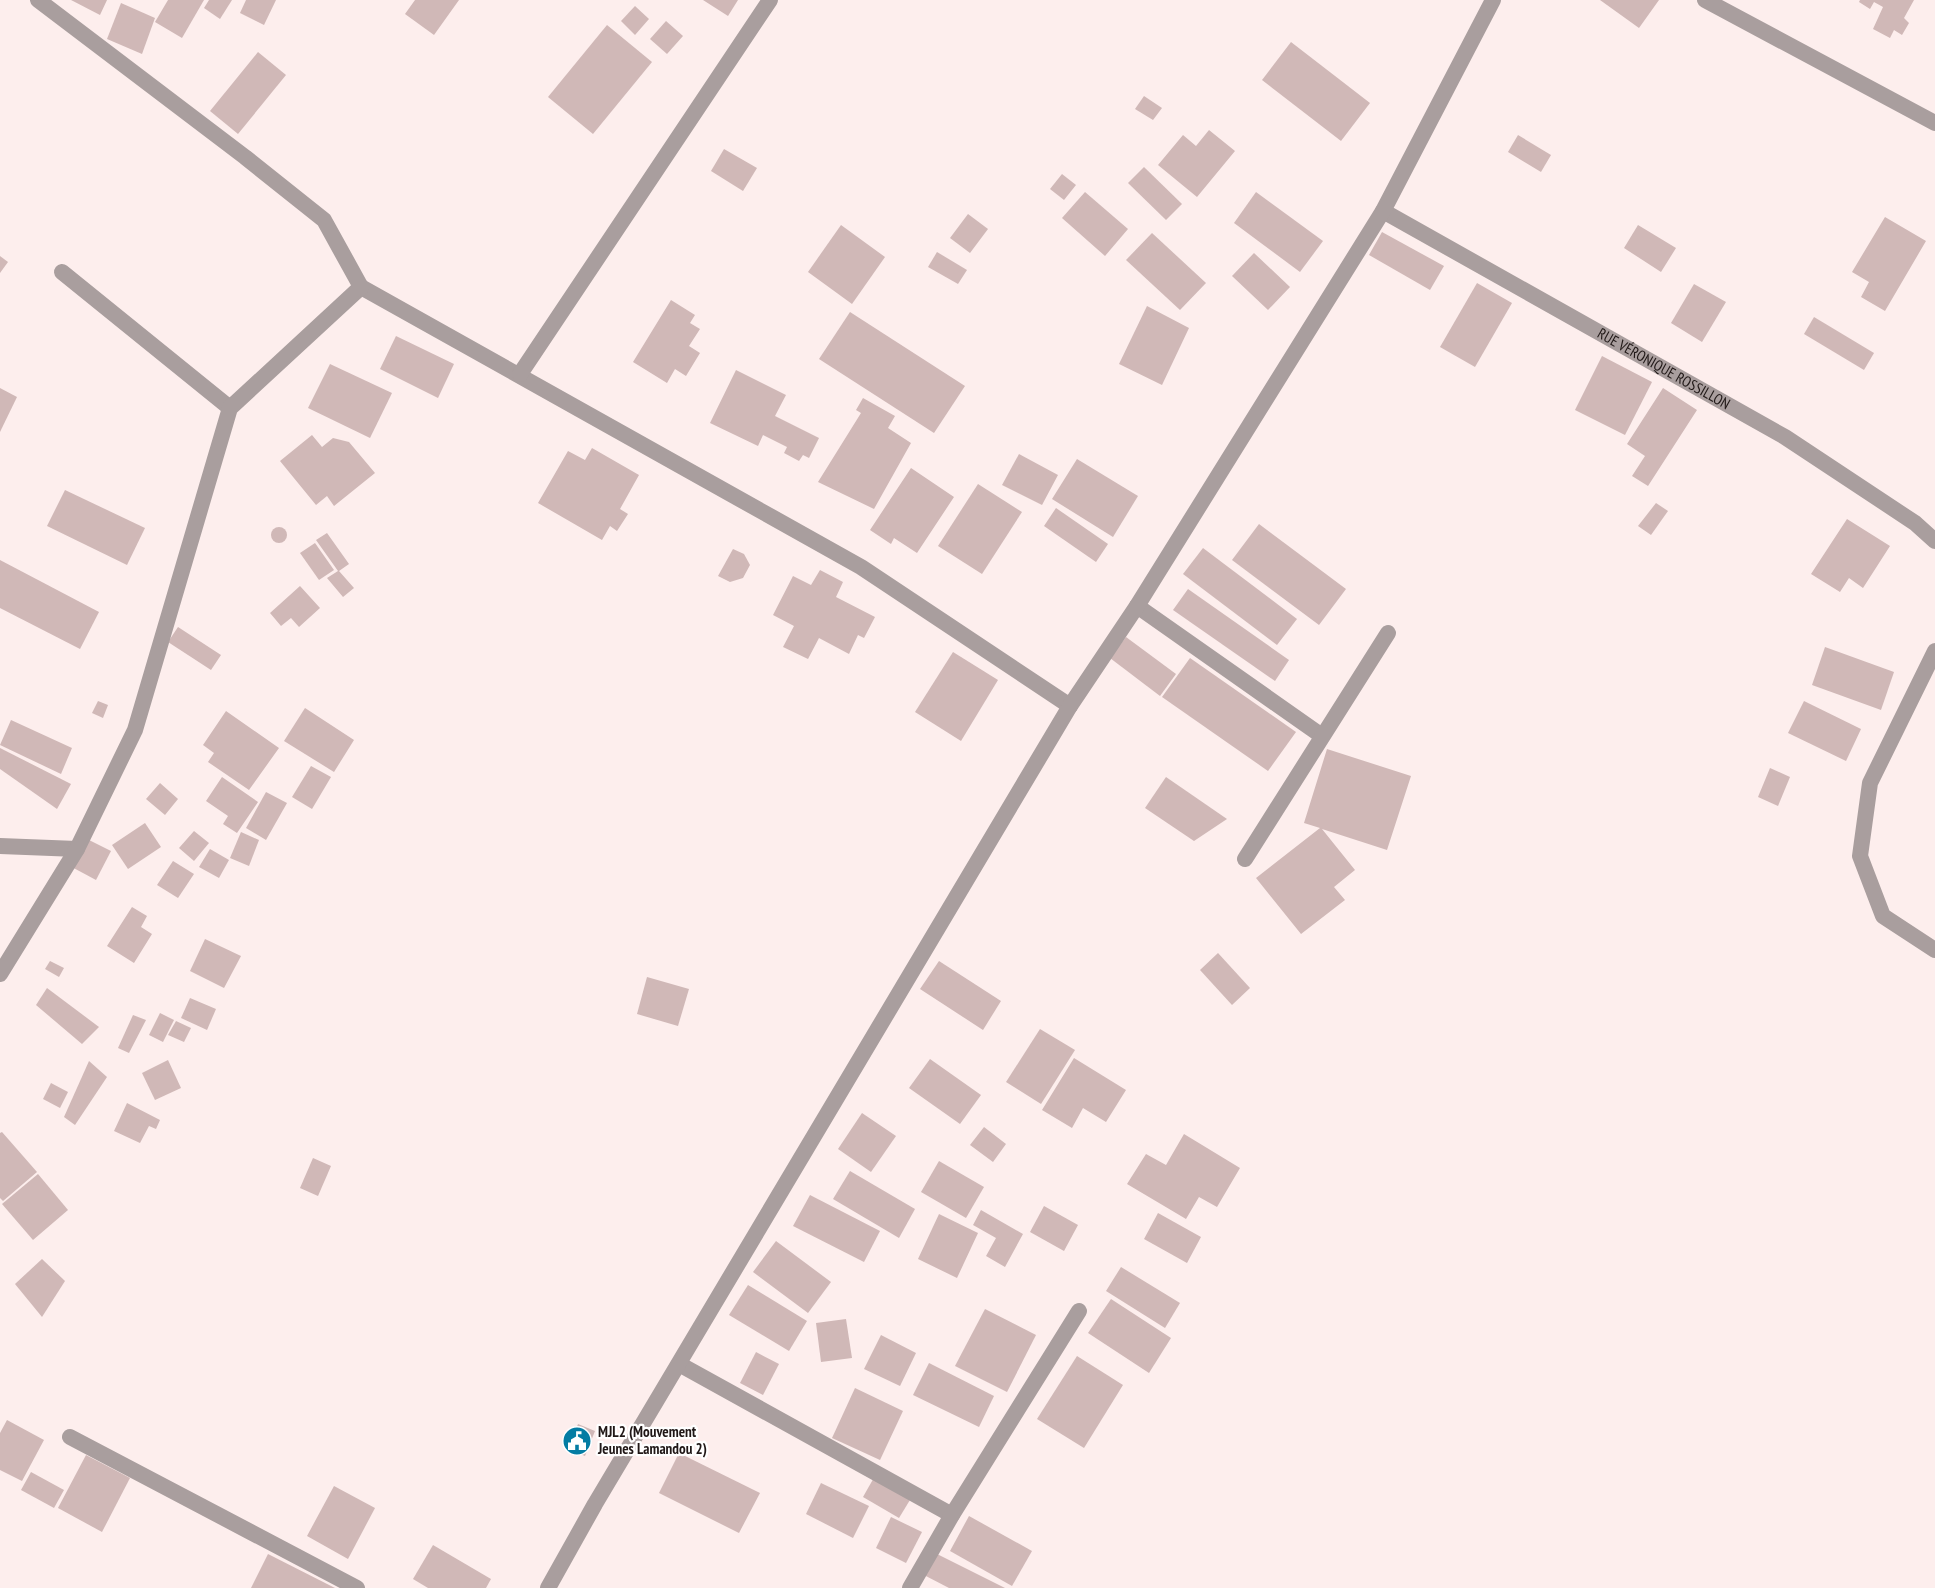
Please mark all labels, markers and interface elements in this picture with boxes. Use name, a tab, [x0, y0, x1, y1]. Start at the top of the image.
street label: RUE VÉRONIQUE ROSSILLON	[1594, 323, 1734, 413]
place label: MJL2 (Mouvement Jeunes Lamandou 2)	[597, 1422, 707, 1458]
public building icon: MJL2 (Mouvement Jeunes Lamandou 2)	[561, 1425, 593, 1457]

